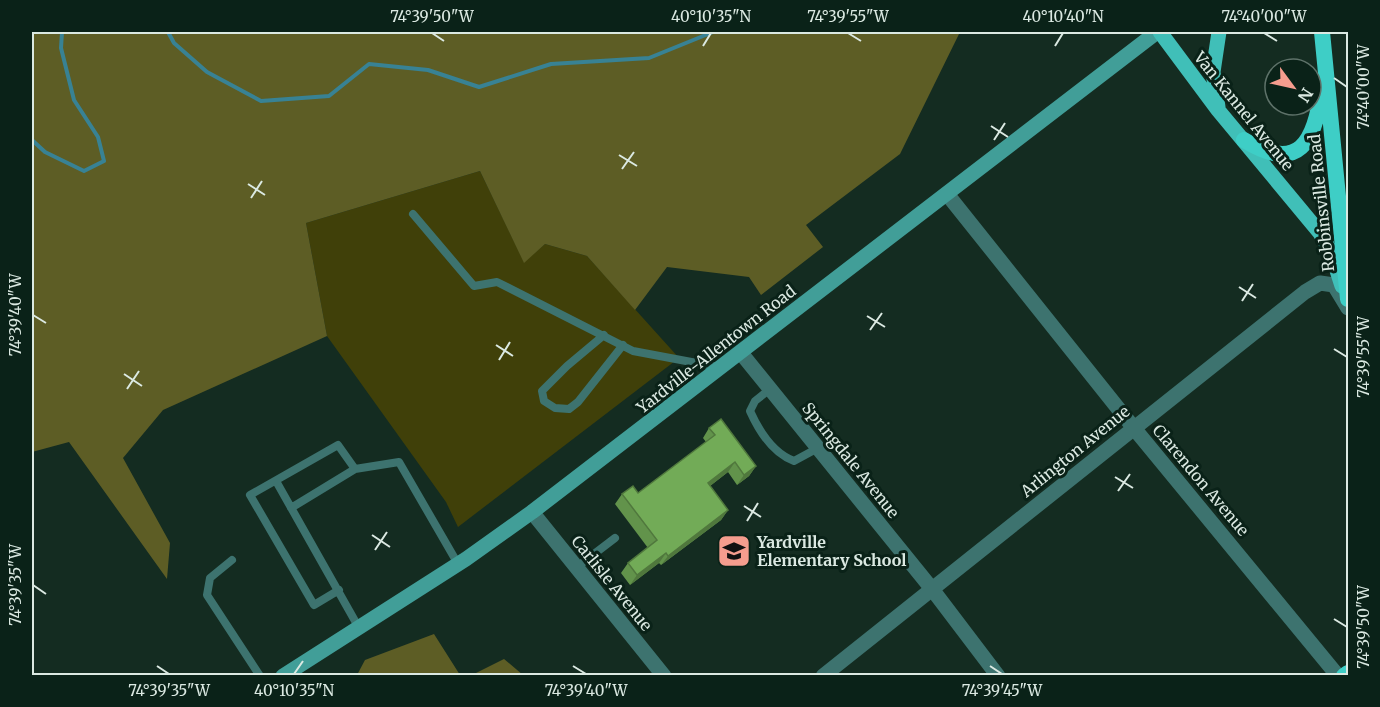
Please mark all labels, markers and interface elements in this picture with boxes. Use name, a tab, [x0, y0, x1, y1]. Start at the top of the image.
text: 74°39'50"W	[390, 7, 475, 26]
text: 40°10'35"N	[671, 7, 751, 26]
text: 74°39'55"W	[807, 7, 890, 26]
text: 40°10'40"N	[1022, 7, 1104, 26]
text: 74°40'00"W	[1222, 7, 1307, 26]
text: 74°40'00"W	[1354, 44, 1373, 129]
street label: Van Kannel Avenue	[1189, 47, 1298, 175]
north arrow	[1263, 57, 1323, 117]
text: N	[1294, 84, 1317, 106]
street label: Robbinsville Road	[1304, 133, 1338, 273]
text: 74°39'40"W	[6, 273, 25, 356]
street label: Yardville-Allentown Road	[632, 280, 800, 418]
text: 74°39'55"W	[1354, 315, 1373, 398]
street label: Springdale Avenue	[798, 398, 904, 522]
street label: Arlington Avenue	[1016, 401, 1133, 502]
street label: Clarendon Avenue	[1149, 420, 1253, 540]
street label: Carlisle Avenue	[567, 531, 657, 635]
place label: Yardville Elementary School	[756, 532, 906, 570]
school or university icon: Yardville Elementary School	[716, 533, 752, 569]
text: 74°39'35"W	[6, 543, 25, 626]
text: 74°39'50"W	[1354, 584, 1373, 669]
text: 74°39'35"W	[128, 681, 211, 700]
text: 40°10'35"N	[254, 681, 334, 700]
text: 74°39'40"W	[545, 681, 628, 700]
text: 74°39'45"W	[962, 681, 1043, 700]

